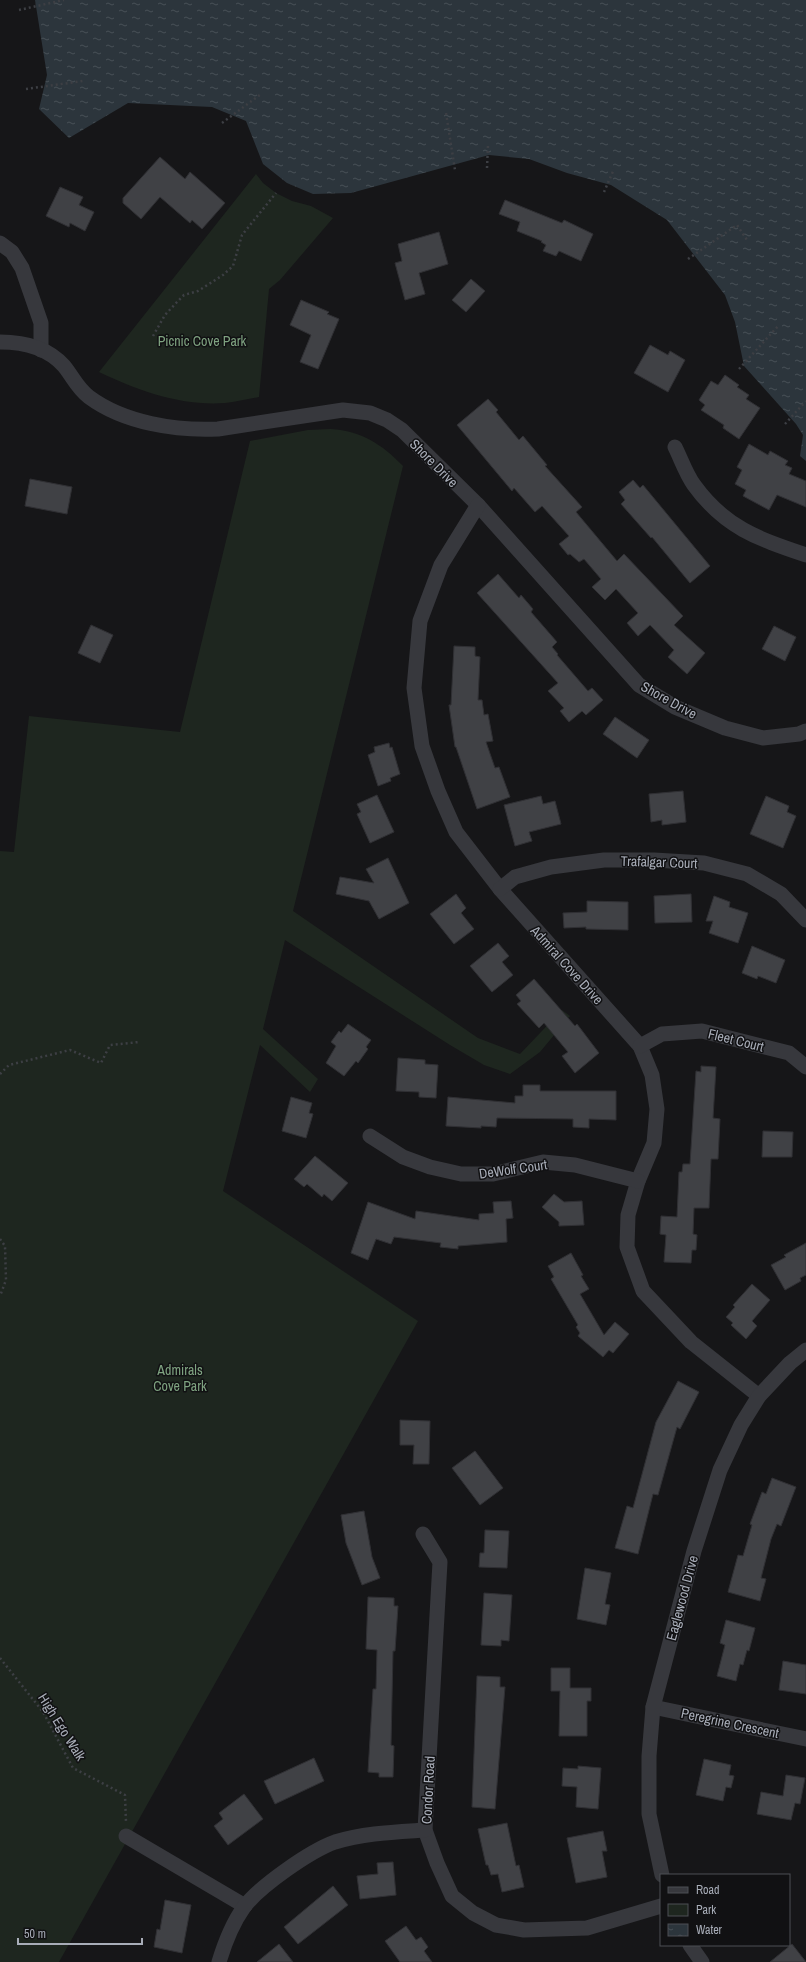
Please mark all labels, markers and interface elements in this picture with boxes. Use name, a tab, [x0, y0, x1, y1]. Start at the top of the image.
park label: Picnic Cove Park	[158, 332, 247, 350]
street label: Shore Drive	[406, 435, 462, 491]
street label: Shore Drive	[638, 677, 700, 723]
street label: Trafalgar Court	[620, 852, 698, 872]
street label: Admiral Cove Drive	[526, 921, 607, 1008]
street label: Fleet Court	[706, 1024, 766, 1056]
street label: DeWolf Court	[478, 1155, 548, 1183]
park label: Admirals Cove Park	[153, 1361, 207, 1395]
street label: Eaglewood Drive	[662, 1553, 702, 1643]
street label: High Ego Walk	[34, 1690, 90, 1764]
street label: Peregrine Crescent	[679, 1704, 781, 1742]
street label: Condor Road	[417, 1755, 439, 1825]
legend	[660, 1874, 790, 1946]
text: Road	[696, 1882, 720, 1898]
text: Park	[696, 1902, 716, 1918]
scale bar	[18, 1920, 142, 1946]
text: Water	[696, 1922, 723, 1938]
text: 50 m	[24, 1926, 46, 1942]

